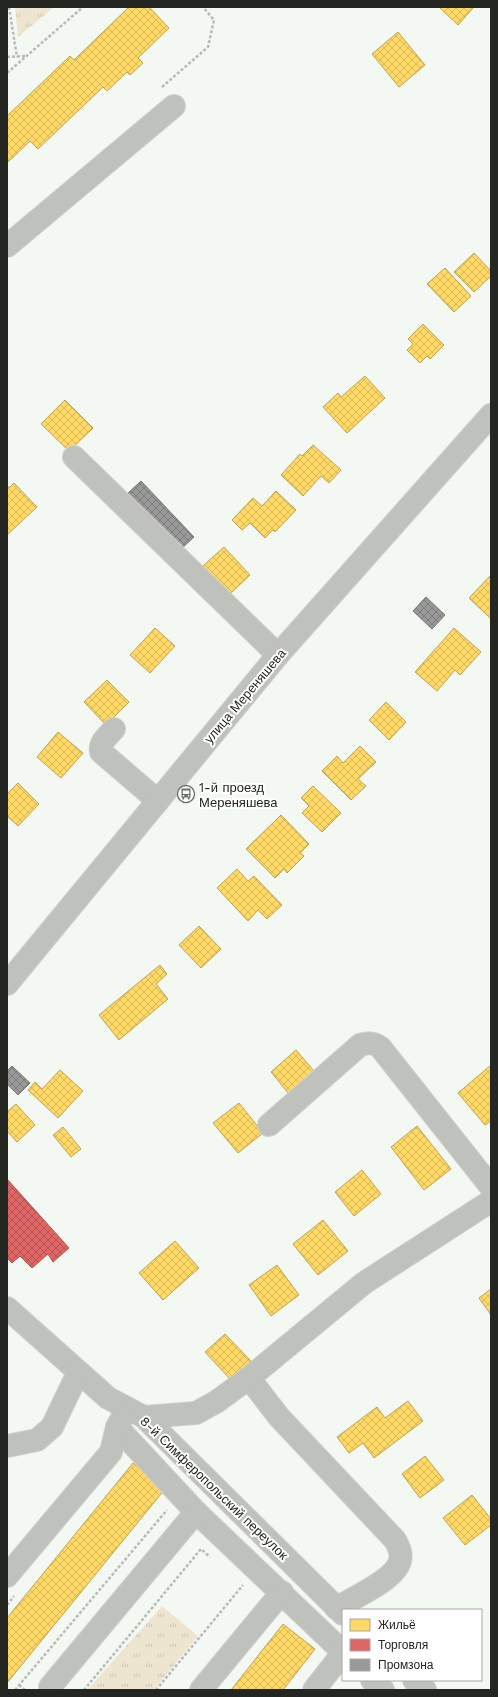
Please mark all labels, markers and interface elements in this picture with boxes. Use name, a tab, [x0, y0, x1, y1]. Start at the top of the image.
street label: улица Мереняшева	[201, 645, 289, 746]
place label: 1-й проезд Мереняшева	[199, 780, 278, 810]
bus stop icon: 1-й проезд Мереняшева	[176, 784, 196, 804]
street label: 8-й Симферопольский переулок	[137, 1413, 291, 1563]
legend	[342, 1609, 482, 1681]
text: Жильё	[378, 1618, 416, 1632]
text: Торговля	[378, 1638, 428, 1652]
text: Промзона	[378, 1658, 434, 1672]

